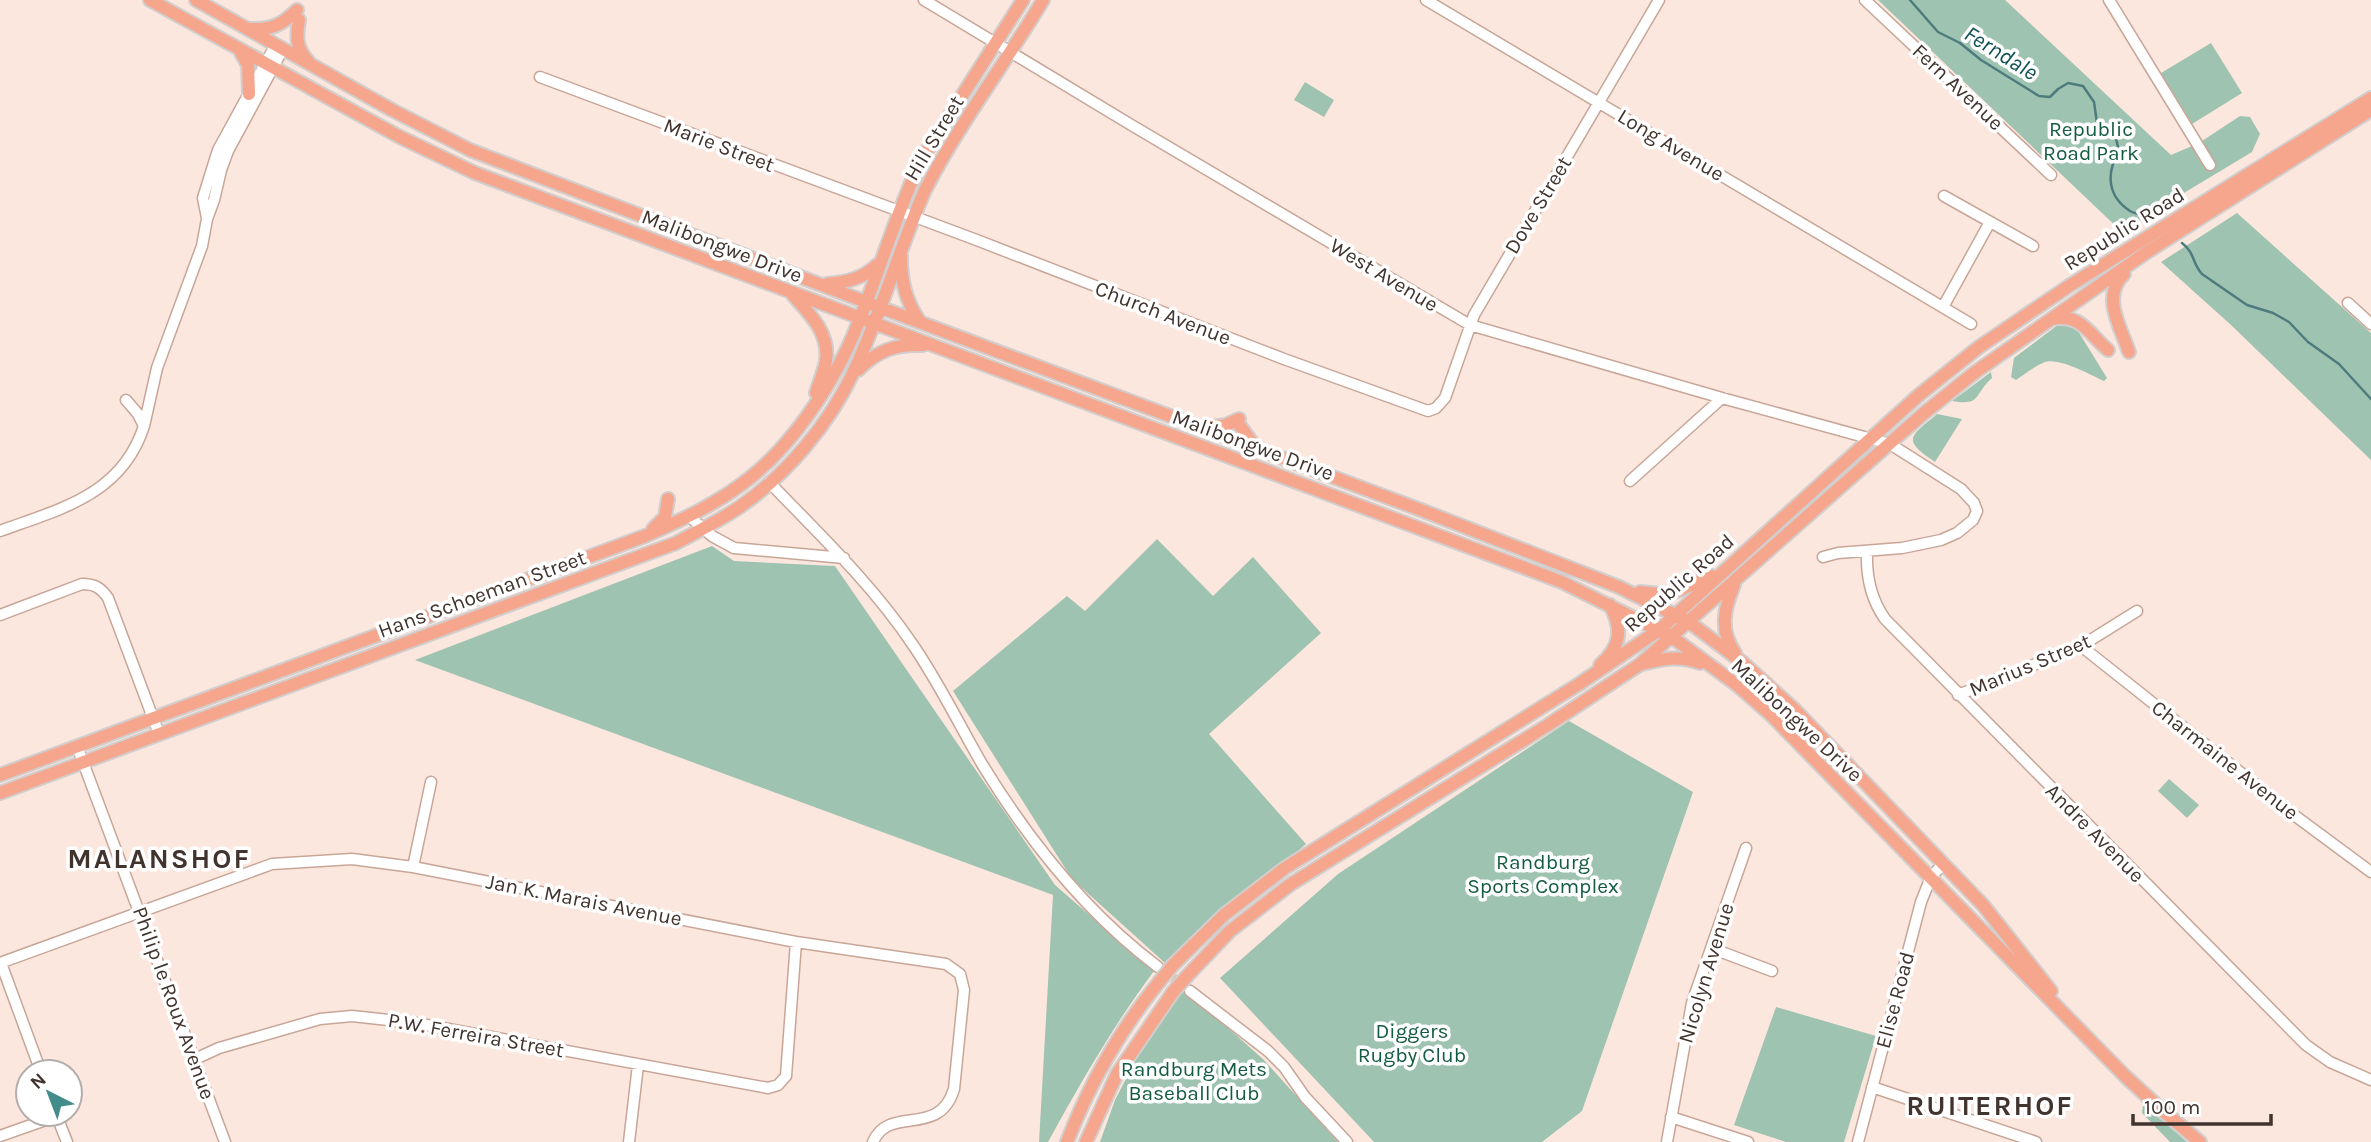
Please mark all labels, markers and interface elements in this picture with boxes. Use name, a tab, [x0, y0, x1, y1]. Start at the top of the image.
water label: Ferndale	[1959, 20, 2043, 86]
street label: Fern Avenue	[1908, 39, 2008, 135]
street label: Hill Street	[899, 91, 969, 185]
street label: Long Avenue	[1613, 104, 1729, 186]
street label: Marie Street	[660, 113, 778, 177]
park label: Republic Road Park	[2043, 117, 2139, 165]
street label: Dove Street	[1500, 152, 1576, 258]
street label: Republic Road	[2059, 182, 2189, 276]
street label: Malibongwe Drive	[638, 204, 806, 288]
street label: West Avenue	[1326, 233, 1442, 317]
street label: Church Avenue	[1092, 276, 1234, 350]
street label: Malibongwe Drive	[1169, 405, 1337, 485]
street label: Republic Road	[1619, 529, 1739, 637]
street label: Hans Schoeman Street	[375, 545, 589, 643]
street label: Marius Street	[1966, 629, 2094, 701]
street label: Malibongwe Drive	[1727, 653, 1867, 787]
street label: Charmaine Avenue	[2147, 695, 2303, 825]
street label: Andre Avenue	[2041, 779, 2149, 887]
district label: MALANSHOF	[67, 842, 251, 875]
park label: Randburg Sports Complex	[1467, 850, 1619, 898]
street label: Jan K. Marais Avenue	[484, 869, 684, 931]
street label: Nicolyn Avenue	[1673, 900, 1739, 1046]
street label: Philip le Roux Avenue	[128, 903, 220, 1103]
street label: Elise Road	[1871, 949, 1919, 1051]
street label: P.W. Ferreira Street	[386, 1008, 566, 1062]
park label: Diggers Rugby Club	[1358, 1019, 1466, 1067]
park label: Randburg Mets Baseball Club	[1121, 1057, 1267, 1105]
north arrow	[14, 1058, 84, 1128]
text: N	[26, 1068, 51, 1094]
scale bar	[2133, 1082, 2271, 1126]
district label: RUITERHOF	[1906, 1089, 2074, 1122]
text: 100 m	[2144, 1095, 2201, 1119]

